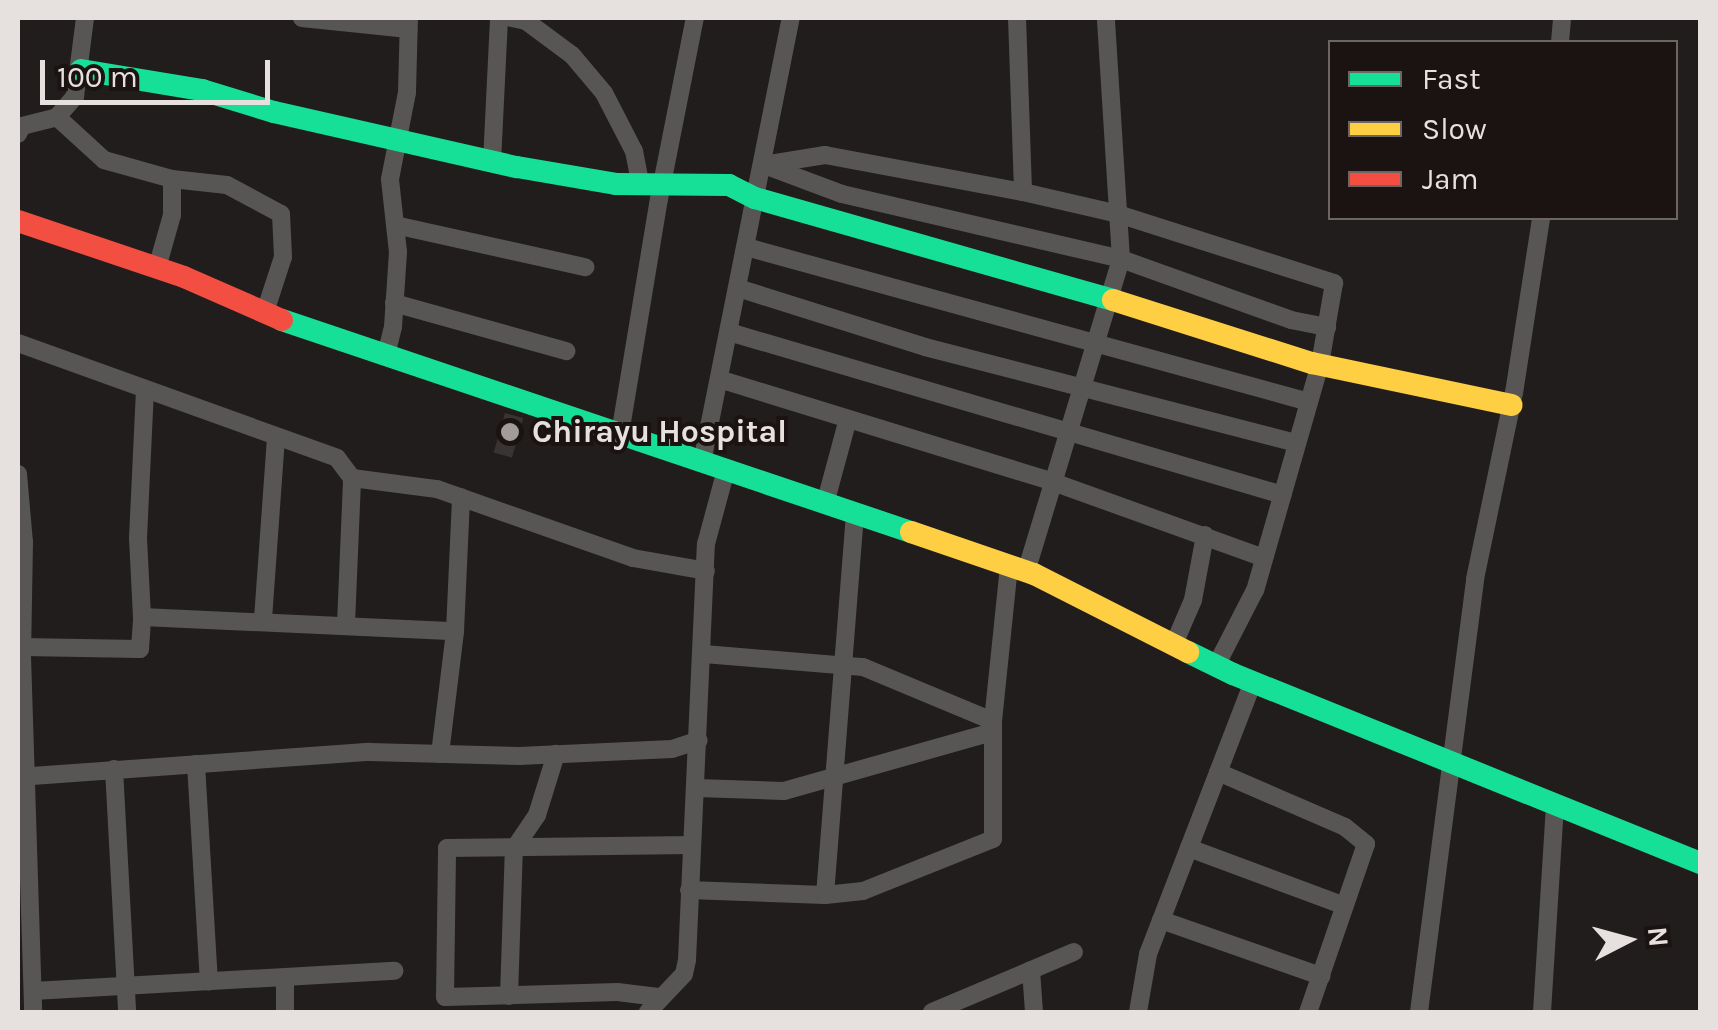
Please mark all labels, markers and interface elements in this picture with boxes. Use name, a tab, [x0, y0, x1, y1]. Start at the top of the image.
scale bar	[45, 40, 275, 102]
legend	[1328, 40, 1678, 220]
text: 100 m	[57, 59, 138, 95]
text: Fast	[1422, 61, 1481, 97]
text: Slow	[1422, 111, 1487, 147]
text: Jam	[1422, 161, 1479, 197]
place label: Chirayu Hospital	[532, 413, 787, 451]
marker: Chirayu Hospital	[497, 419, 523, 445]
north arrow	[1578, 890, 1678, 990]
text: N	[1641, 925, 1676, 949]

